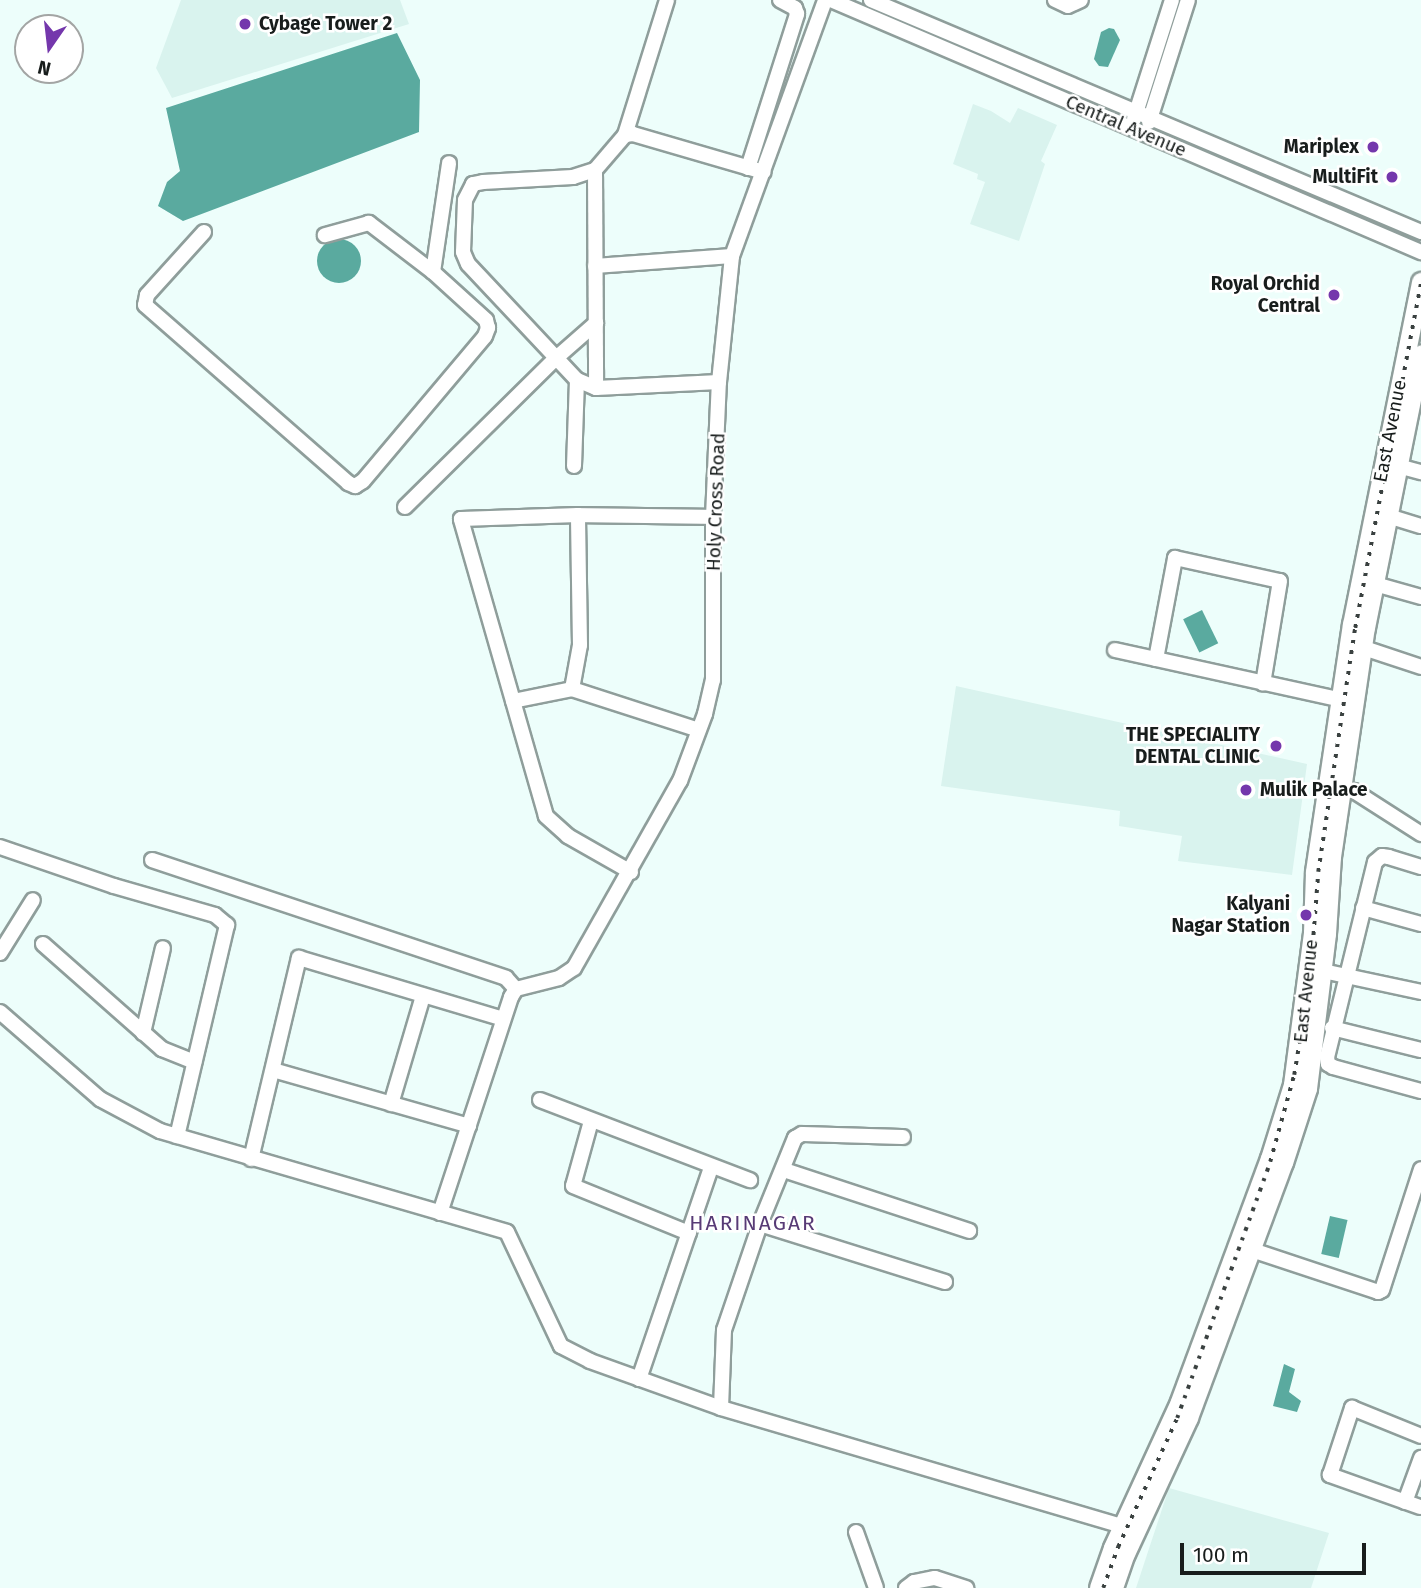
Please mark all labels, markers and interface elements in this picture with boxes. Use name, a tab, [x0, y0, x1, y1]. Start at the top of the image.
place label: Cybage Tower 2	[259, 13, 392, 35]
north arrow	[14, 14, 84, 84]
marker: Cybage Tower 2	[237, 16, 253, 32]
text: N	[35, 55, 53, 81]
street label: Central Avenue	[1062, 90, 1190, 162]
place label: Mariplex	[1284, 136, 1359, 158]
marker: Mariplex	[1365, 139, 1381, 155]
place label: MultiFit	[1312, 166, 1378, 188]
marker: MultiFit	[1384, 169, 1400, 185]
place label: Royal Orchid Central	[1211, 273, 1320, 317]
marker: Royal Orchid Central	[1326, 287, 1342, 303]
street label: East Avenue	[1369, 378, 1411, 484]
street label: Holy Cross Road	[702, 432, 730, 572]
place label: THE SPECIALITY DENTAL CLINIC	[1126, 724, 1260, 768]
marker: THE SPECIALITY DENTAL CLINIC	[1266, 736, 1286, 756]
place label: Mulik Palace	[1260, 779, 1368, 801]
marker: Mulik Palace	[1238, 782, 1254, 798]
place label: Kalyani Nagar Station	[1171, 893, 1290, 937]
marker: Kalyani Nagar Station	[1296, 905, 1316, 925]
street label: East Avenue	[1289, 938, 1323, 1044]
district label: HARINAGAR	[690, 1210, 816, 1236]
scale bar	[1183, 1528, 1368, 1572]
text: 100 m	[1193, 1542, 1249, 1568]

